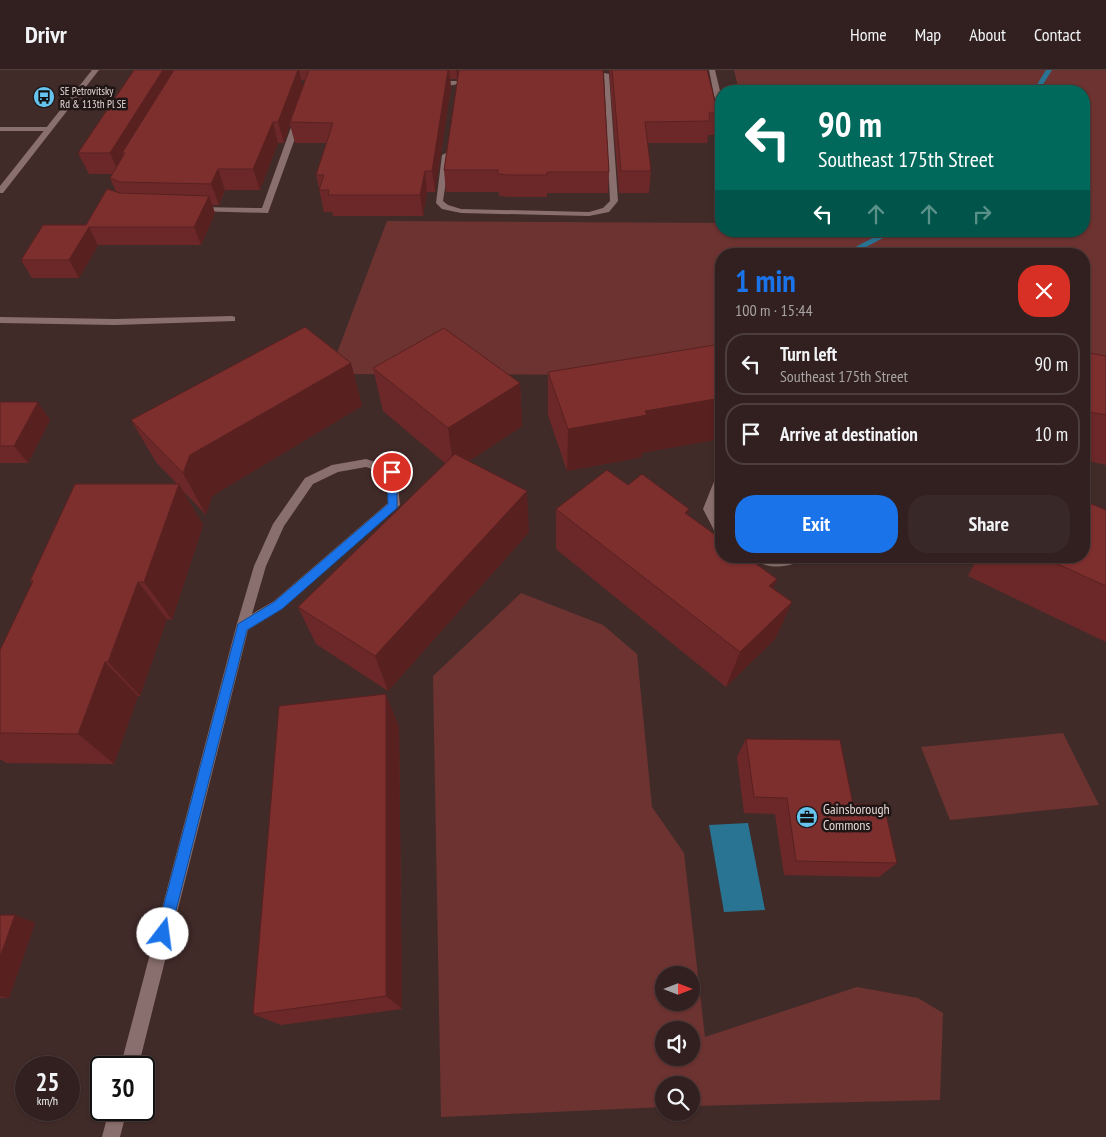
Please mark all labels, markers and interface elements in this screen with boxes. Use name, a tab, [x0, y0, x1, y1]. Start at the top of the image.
text: Drivr	[25, 19, 67, 50]
text: Home	[850, 23, 887, 46]
text: Map	[915, 23, 941, 46]
text: About	[969, 23, 1006, 46]
text: Contact	[1034, 23, 1081, 46]
place label: SE Petrovitsky Rd & 113th Pl SE	[60, 84, 127, 111]
bus stop icon: SE Petrovitsky Rd & 113th Pl SE	[32, 85, 56, 109]
text: 90 m	[818, 101, 882, 147]
icon: left	[735, 105, 800, 170]
text: Southeast 175th Street	[818, 145, 994, 173]
icon: left	[809, 200, 837, 228]
icon: ahead	[862, 200, 890, 228]
icon: ahead	[915, 200, 943, 228]
icon: right	[968, 200, 996, 228]
text: 1 min	[735, 261, 796, 300]
button: close	[1018, 265, 1070, 317]
text: 100 m · 15:44	[735, 300, 813, 320]
text: Turn left	[780, 342, 837, 366]
icon: left	[737, 350, 765, 378]
text: 90 m	[1035, 352, 1068, 376]
text: Southeast 175th Street	[780, 366, 908, 386]
icon: arrive	[737, 420, 765, 448]
text: Arrive at destination	[780, 422, 918, 446]
text: 10 m	[1035, 422, 1068, 446]
pin	[371, 451, 413, 493]
icon: arrive	[378, 458, 406, 486]
button: Exit	[735, 495, 898, 553]
button: Share	[908, 495, 1070, 553]
place label: Gainsborough Commons	[823, 800, 890, 834]
office icon: Gainsborough Commons	[795, 805, 819, 829]
position arrow	[136, 907, 188, 959]
north arrow	[655, 966, 700, 1011]
map controls	[655, 966, 700, 1121]
button: sound	[655, 1021, 700, 1066]
speed limit sign: 30	[90, 1056, 155, 1121]
text: 25	[36, 1066, 59, 1098]
button: search	[655, 1076, 700, 1121]
text: km/h	[37, 1093, 58, 1108]

